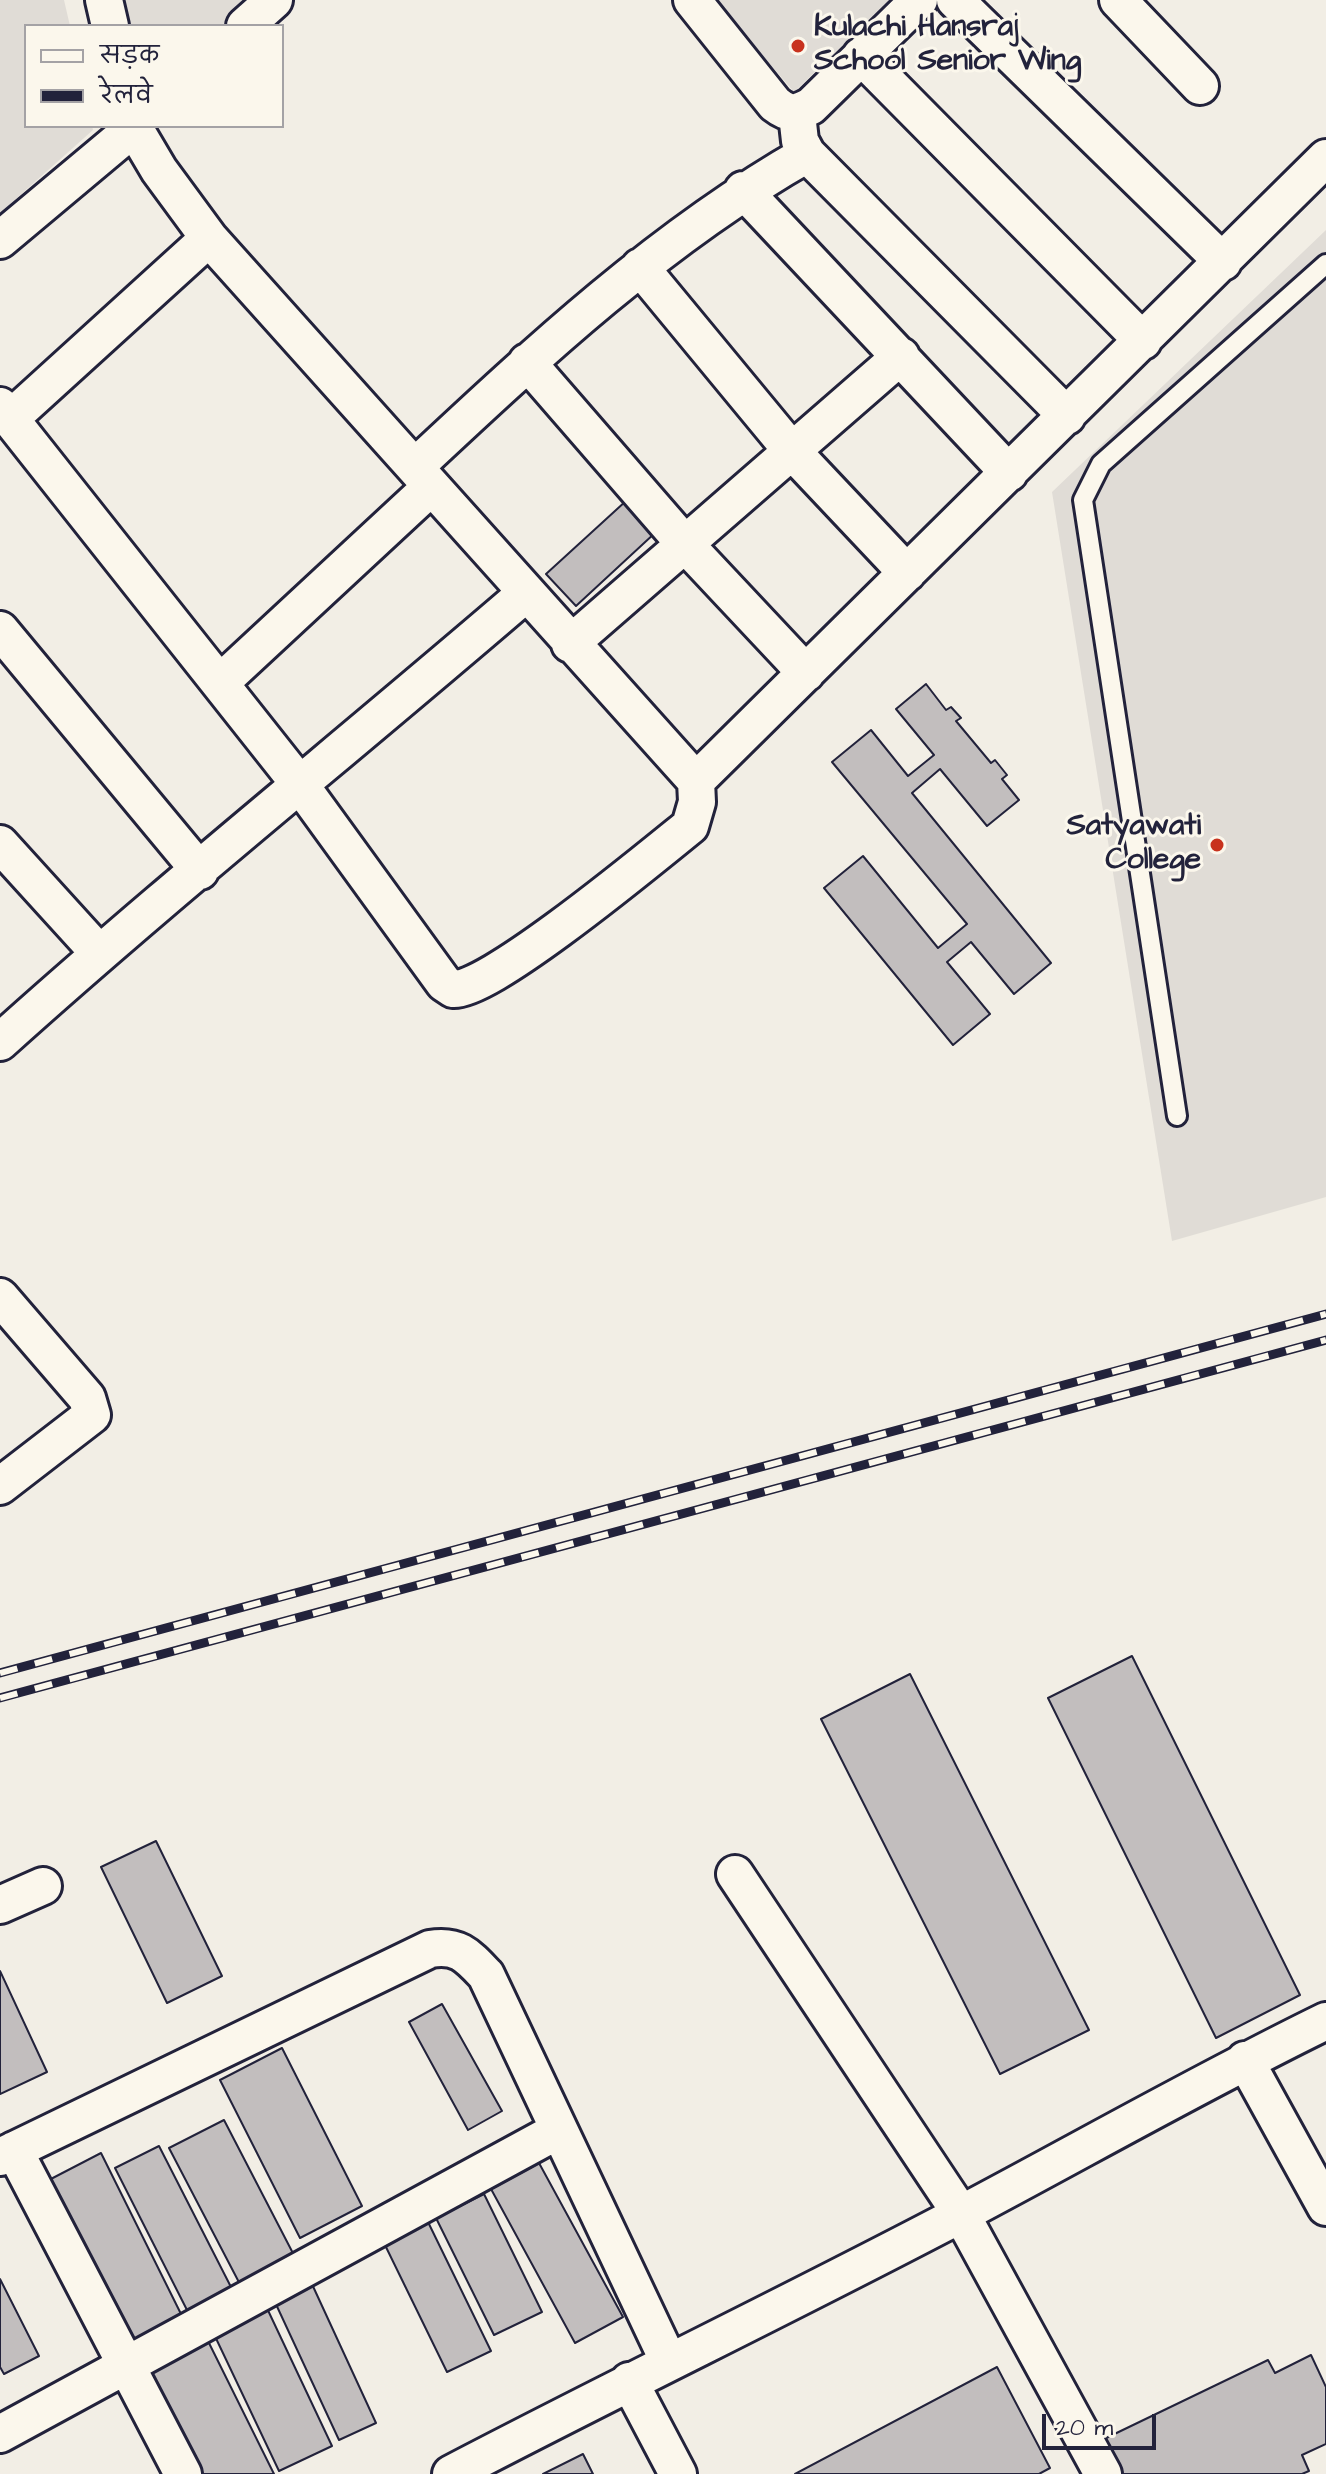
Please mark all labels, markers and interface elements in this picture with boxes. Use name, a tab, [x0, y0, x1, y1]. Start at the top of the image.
place label: Kulachi Hansraj School Senior Wing	[814, 11, 1081, 82]
legend	[24, 24, 284, 128]
marker: Kulachi Hansraj School Senior Wing	[789, 37, 807, 55]
text: सड़क	[100, 39, 159, 73]
text: रेलवे	[100, 79, 153, 113]
place label: Satyawati College	[1066, 810, 1201, 880]
marker: Satyawati College	[1208, 836, 1226, 854]
scale bar	[1046, 2398, 1160, 2448]
text: 20 m	[1056, 2411, 1113, 2445]

